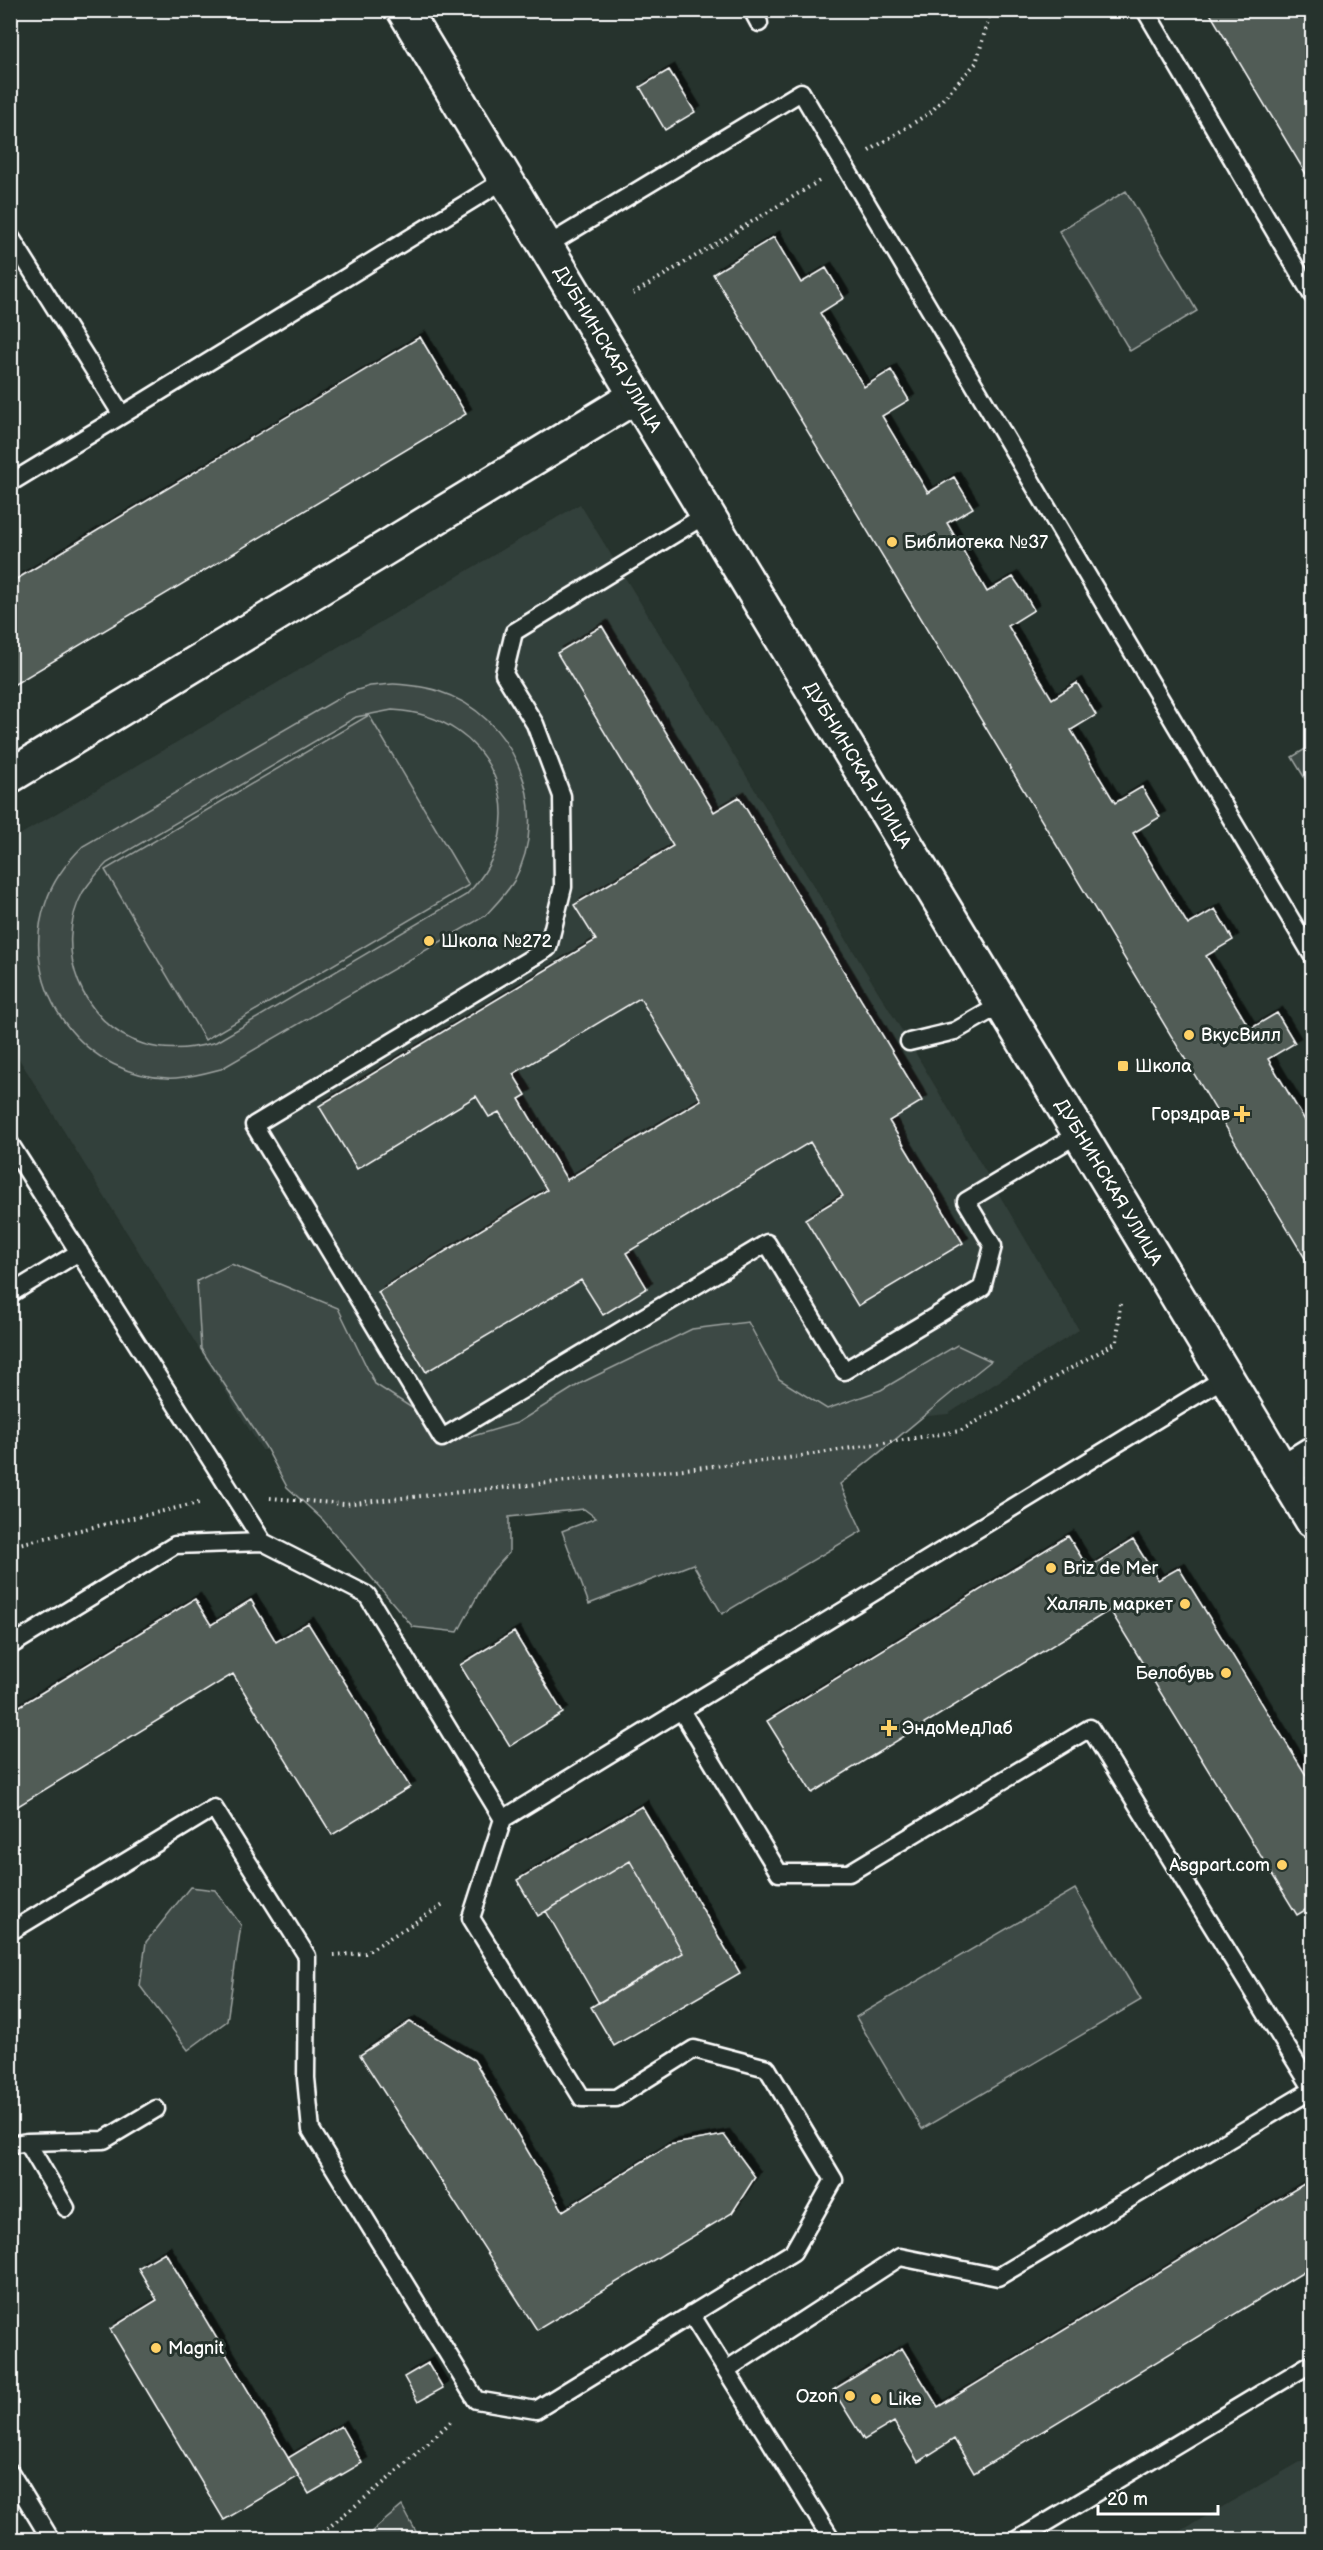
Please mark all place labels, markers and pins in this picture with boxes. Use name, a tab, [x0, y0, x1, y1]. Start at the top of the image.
place label: Библиотека №37	[904, 532, 1048, 553]
marker: Библиотека №37	[885, 535, 899, 549]
place label: Школа №272	[441, 931, 552, 952]
marker: Школа №272	[422, 934, 436, 948]
place label: ВкусВилл	[1201, 1025, 1281, 1046]
marker: ВкусВилл	[1182, 1028, 1196, 1042]
place label: Школа	[1135, 1056, 1192, 1077]
marker: Школа	[1116, 1059, 1130, 1073]
place label: Горздрав	[1151, 1104, 1231, 1125]
marker: Горздрав	[1235, 1107, 1249, 1121]
place label: Briz de Mer	[1063, 1558, 1159, 1579]
marker: Briz de Mer	[1044, 1561, 1058, 1575]
place label: Халяль маркет	[1047, 1594, 1174, 1615]
marker: Халяль маркет	[1178, 1597, 1192, 1611]
place label: Белобувь	[1135, 1663, 1214, 1684]
marker: Белобувь	[1219, 1666, 1233, 1680]
place label: ЭндоМедЛаб	[902, 1718, 1013, 1739]
marker: ЭндоМедЛаб	[880, 1719, 898, 1737]
place label: Asgpart.com	[1169, 1855, 1270, 1876]
marker: Asgpart.com	[1275, 1858, 1289, 1872]
place label: Magnit	[168, 2338, 224, 2359]
marker: Magnit	[149, 2341, 163, 2355]
place label: Ozon	[796, 2386, 838, 2407]
marker: Ozon	[843, 2389, 857, 2403]
place label: Like	[888, 2389, 922, 2410]
marker: Like	[869, 2392, 883, 2406]

